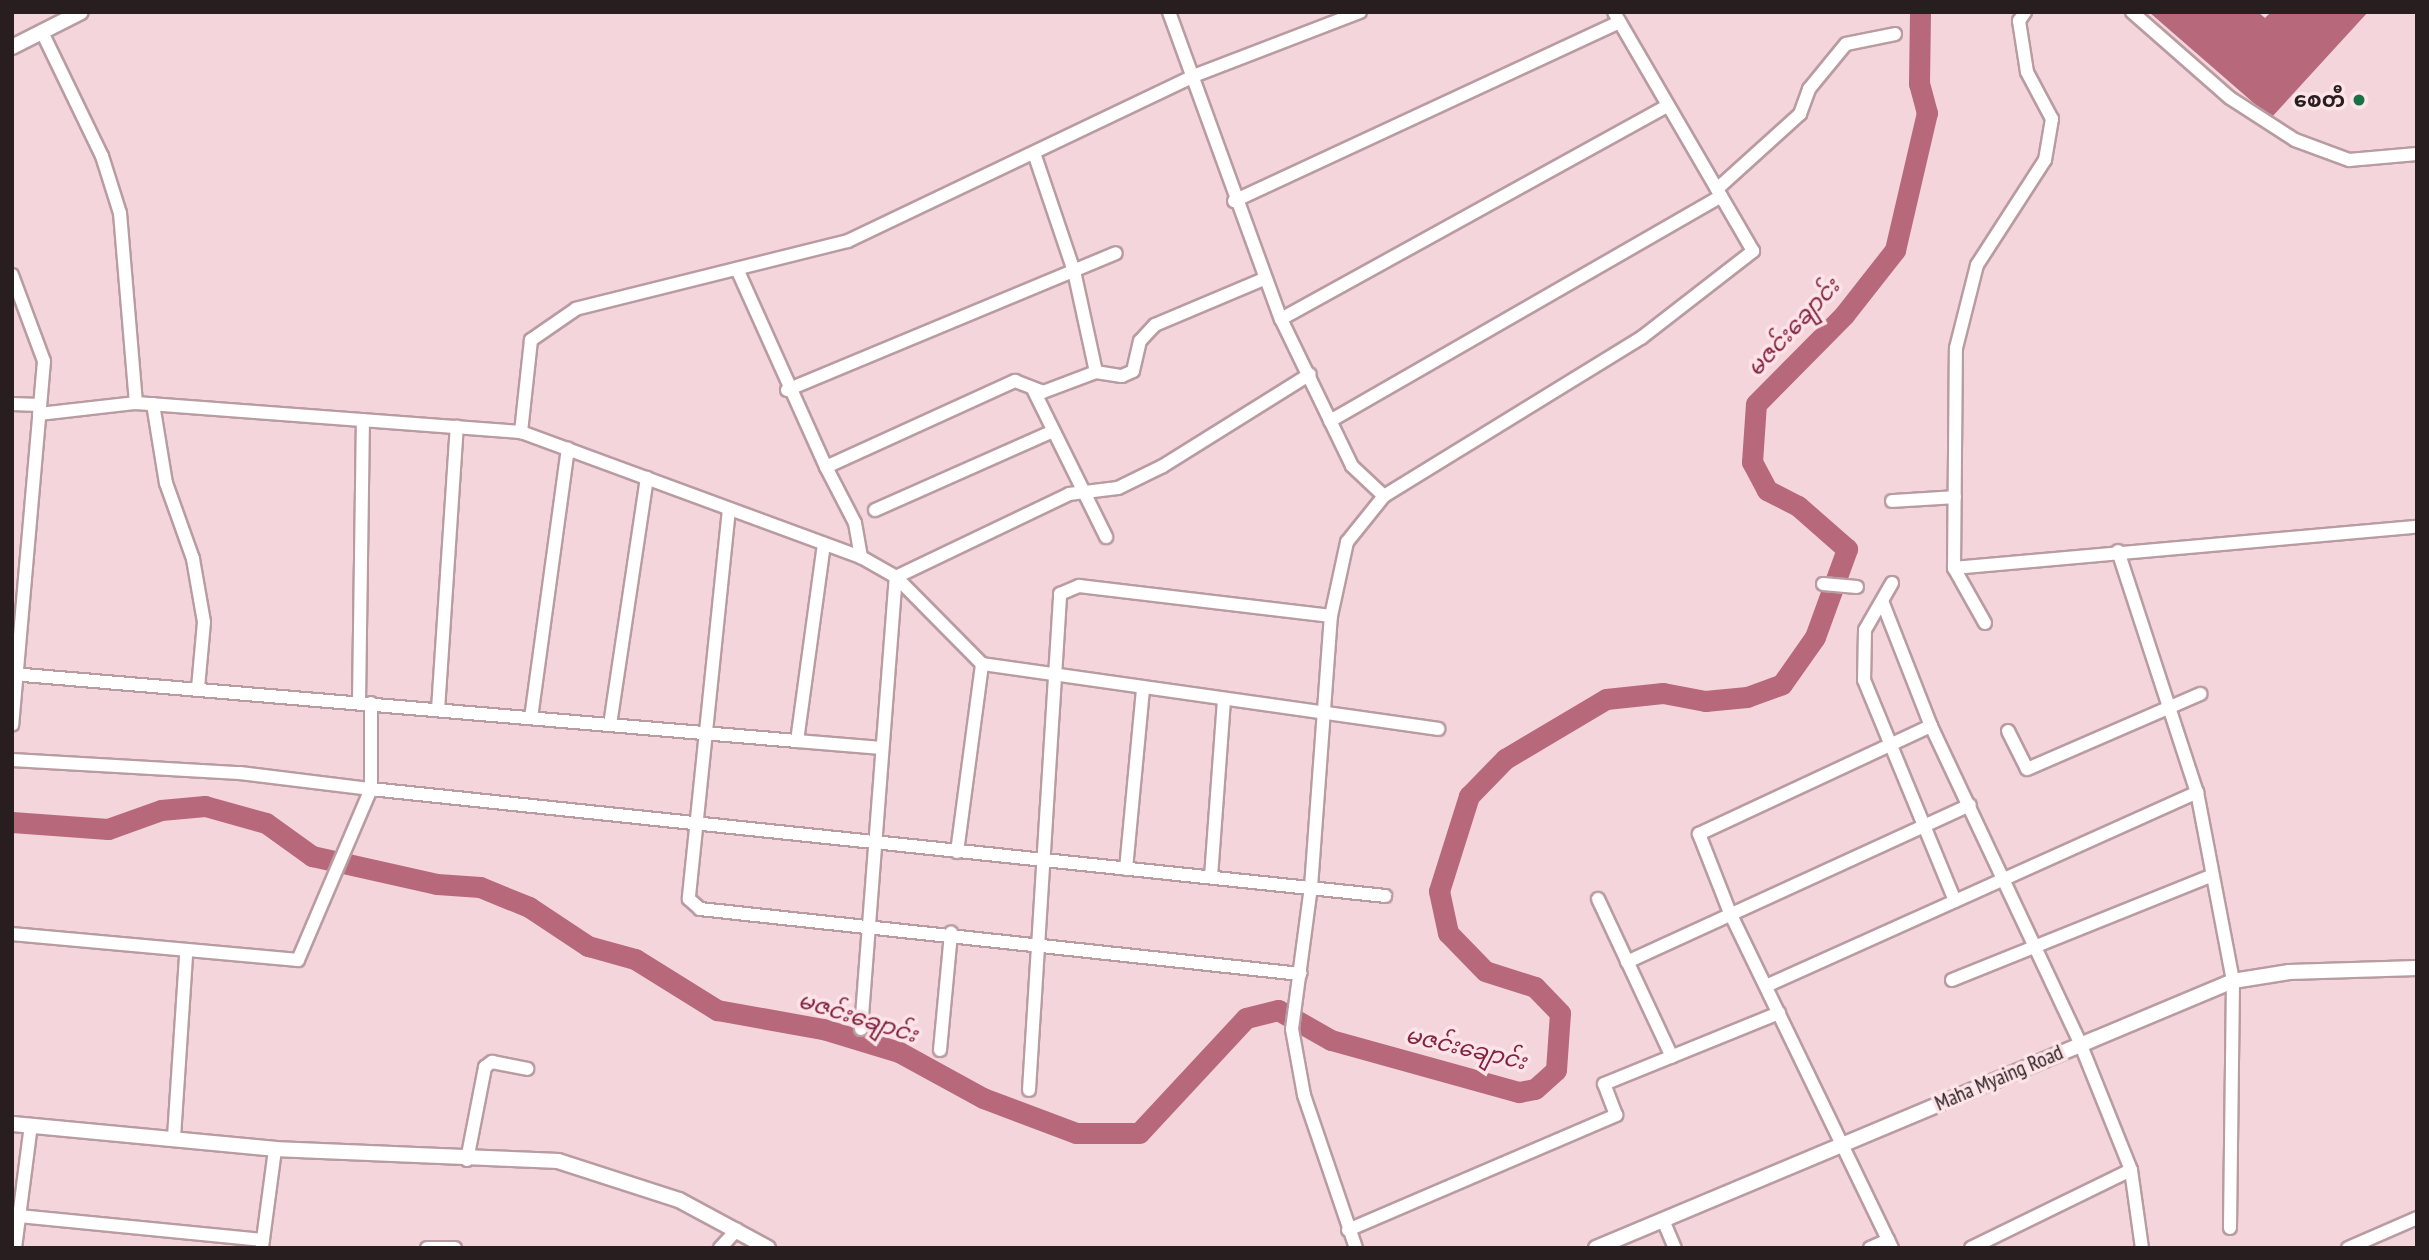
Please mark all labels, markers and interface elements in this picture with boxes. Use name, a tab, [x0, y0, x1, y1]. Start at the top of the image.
place label: စေတီ	[2294, 87, 2345, 113]
marker: စေတီ	[2351, 92, 2367, 108]
water label: မဇင်းချောင်း	[1741, 273, 1845, 381]
water label: မဇင်းချောင်း	[795, 986, 921, 1048]
water label: မဇင်းချောင်း	[1403, 1021, 1529, 1075]
street label: Maha Myaing Road	[1931, 1040, 2067, 1116]

